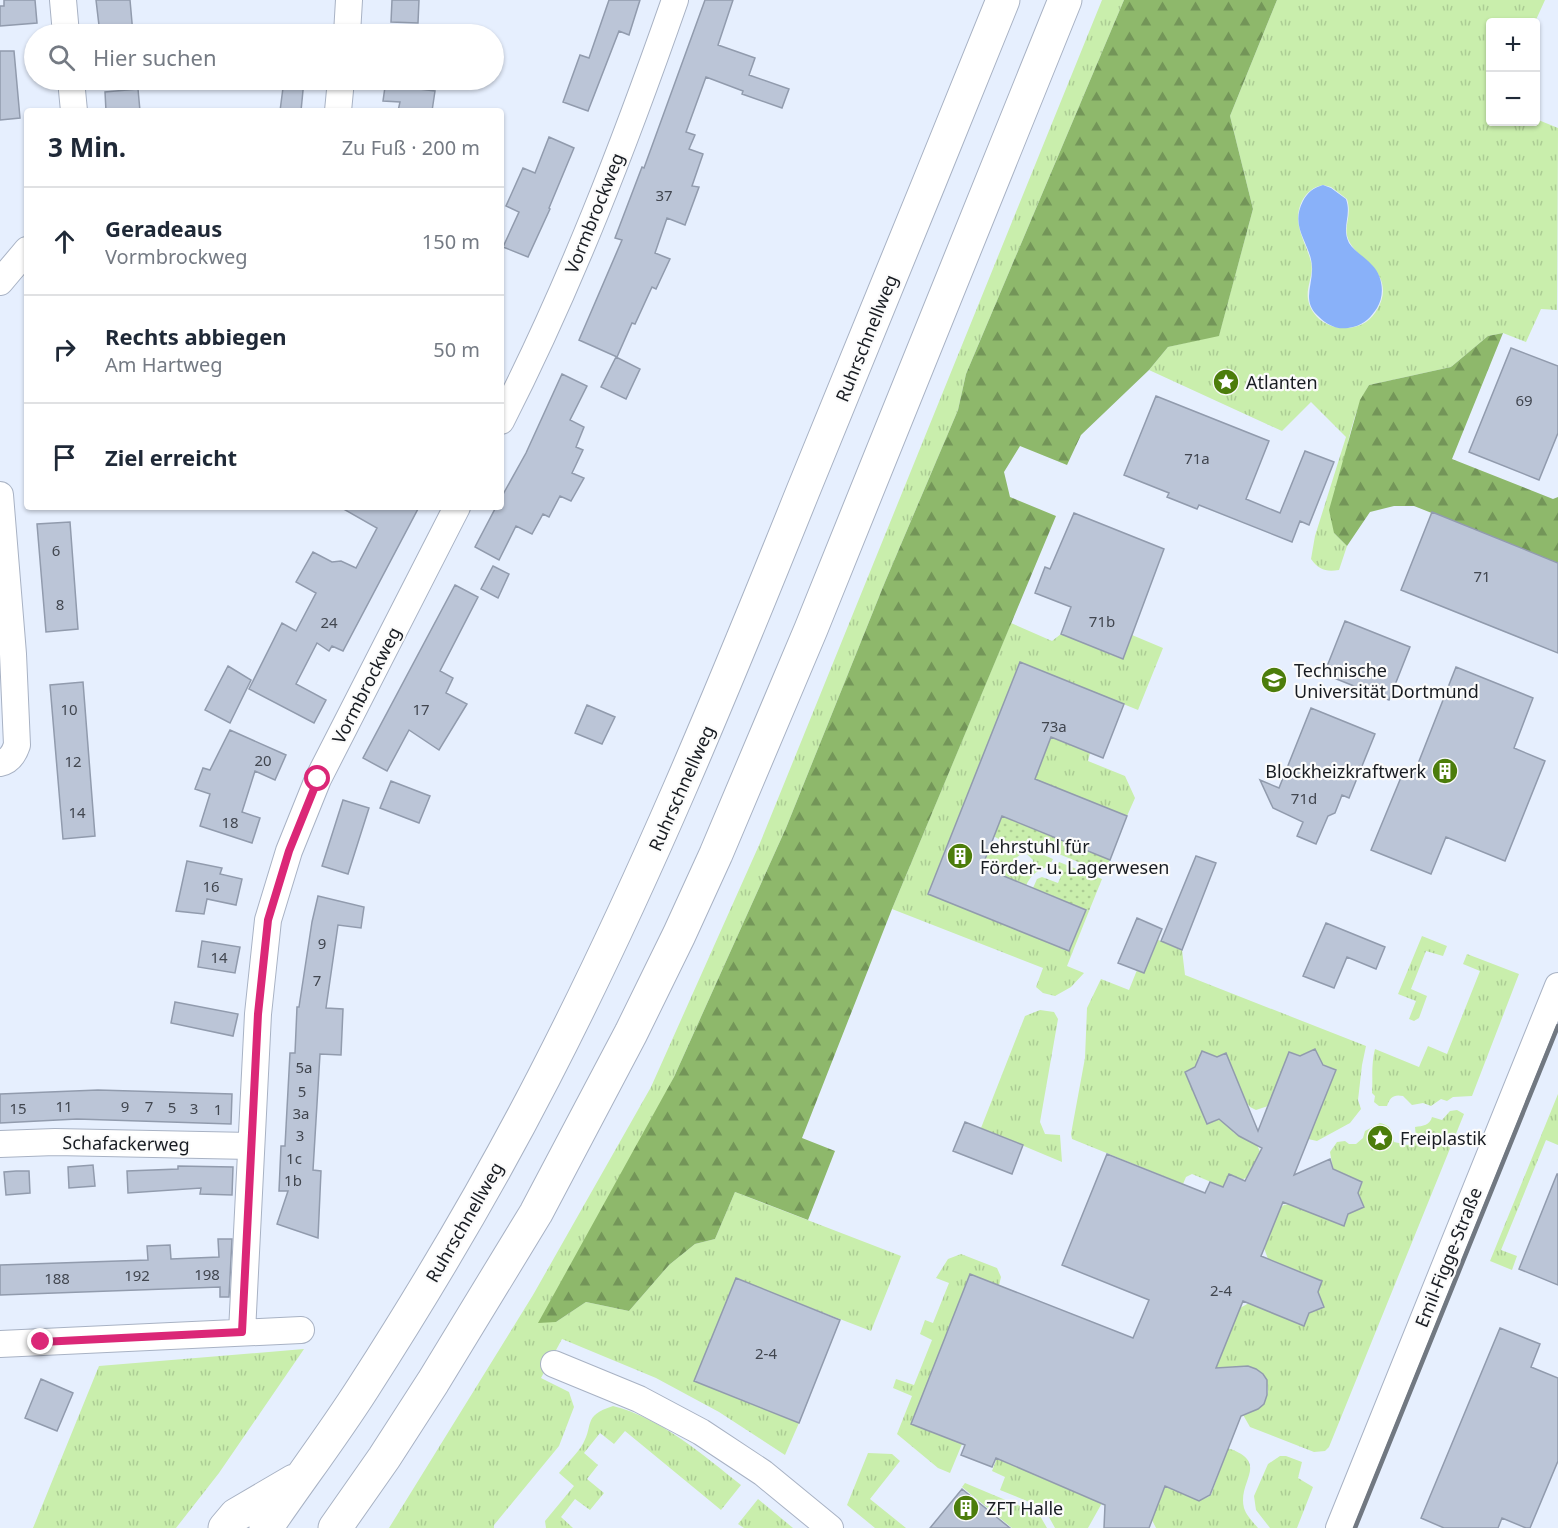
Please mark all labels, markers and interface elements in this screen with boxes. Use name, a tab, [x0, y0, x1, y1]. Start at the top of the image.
map controls	[1486, 18, 1540, 126]
button: +	[1486, 18, 1540, 72]
search box	[24, 24, 504, 90]
icon: search	[45, 41, 78, 74]
text: Hier suchen	[93, 42, 217, 72]
button: −	[1486, 72, 1540, 126]
text: 3 Min.	[48, 129, 126, 165]
text: Zu Fuß · 200 m	[342, 134, 480, 161]
street label: Vormbrockweg	[559, 149, 629, 277]
house number: 37	[655, 185, 673, 205]
text: Geradeaus	[105, 213, 222, 243]
icon: ahead	[48, 225, 81, 258]
text: 150 m	[422, 228, 480, 255]
text: Vormbrockweg	[105, 243, 248, 270]
street label: Ruhrschnellweg	[830, 271, 902, 405]
text: Rechts abbiegen	[105, 321, 287, 351]
icon: right	[48, 333, 81, 366]
text: 50 m	[433, 336, 480, 363]
text: Am Hartweg	[105, 351, 223, 378]
place icon: Atlanten	[1211, 367, 1241, 397]
place label: Atlanten	[1246, 370, 1318, 394]
house number: 69	[1515, 390, 1533, 410]
icon: arrive	[48, 441, 81, 474]
text: Ziel erreicht	[105, 442, 237, 472]
house number: 71a	[1184, 448, 1210, 468]
house number: 6	[52, 540, 60, 560]
house number: 71	[1473, 566, 1491, 586]
house number: 8	[56, 594, 64, 614]
house number: 71b	[1089, 611, 1115, 631]
house number: 24	[320, 612, 338, 632]
street label: Vormbrockweg	[326, 622, 406, 748]
place label: Technische Universität Dortmund	[1294, 658, 1479, 703]
school or university icon: Technische Universität Dortmund	[1259, 665, 1289, 695]
house number: 10	[60, 699, 78, 719]
house number: 17	[412, 699, 430, 719]
house number: 73a	[1041, 716, 1067, 736]
street label: Ruhrschnellweg	[643, 721, 719, 855]
house number: 20	[254, 750, 272, 770]
house number: 12	[64, 751, 82, 771]
building icon: Blockheizkraftwerk	[1430, 756, 1460, 786]
place label: Blockheizkraftwerk	[1265, 759, 1426, 783]
route start	[304, 765, 330, 791]
house number: 71d	[1291, 788, 1317, 808]
house number: 14	[68, 802, 86, 822]
house number: 18	[221, 812, 239, 832]
place label: Lehrstuhl für Förder- u. Lagerwesen	[980, 834, 1169, 879]
building icon: Lehrstuhl für Förder- u. Lagerwesen	[945, 841, 975, 871]
house number: 16	[202, 876, 220, 896]
house number: 9	[318, 933, 326, 953]
house number: 14	[210, 947, 228, 967]
house number: 7	[313, 970, 321, 990]
house number: 5a	[296, 1057, 313, 1077]
house number: 5	[298, 1081, 306, 1101]
house number: 11	[55, 1096, 73, 1116]
house number: 9	[121, 1096, 129, 1116]
house number: 7	[145, 1096, 153, 1116]
house number: 5	[168, 1097, 176, 1117]
house number: 15	[9, 1098, 27, 1118]
house number: 3	[190, 1098, 198, 1118]
house number: 1	[214, 1099, 222, 1119]
house number: 3a	[293, 1103, 310, 1123]
place icon: Freiplastik	[1365, 1123, 1395, 1153]
house number: 3	[296, 1125, 304, 1145]
place label: Freiplastik	[1400, 1126, 1487, 1150]
street label: Schafackerweg	[62, 1130, 190, 1156]
house number: 1c	[286, 1148, 302, 1168]
street label: Ruhrschnellweg	[420, 1157, 508, 1287]
house number: 1b	[284, 1170, 302, 1190]
street label: Emil-Figge-Straße	[1409, 1183, 1487, 1331]
house number: 198	[194, 1264, 220, 1284]
house number: 192	[124, 1265, 150, 1285]
house number: 188	[44, 1268, 70, 1288]
house number: 2-4	[1210, 1280, 1232, 1300]
route end	[27, 1328, 53, 1354]
house number: 2-4	[755, 1343, 777, 1363]
building icon: ZFT Halle	[951, 1493, 981, 1523]
place label: ZFT Halle	[986, 1496, 1063, 1520]

